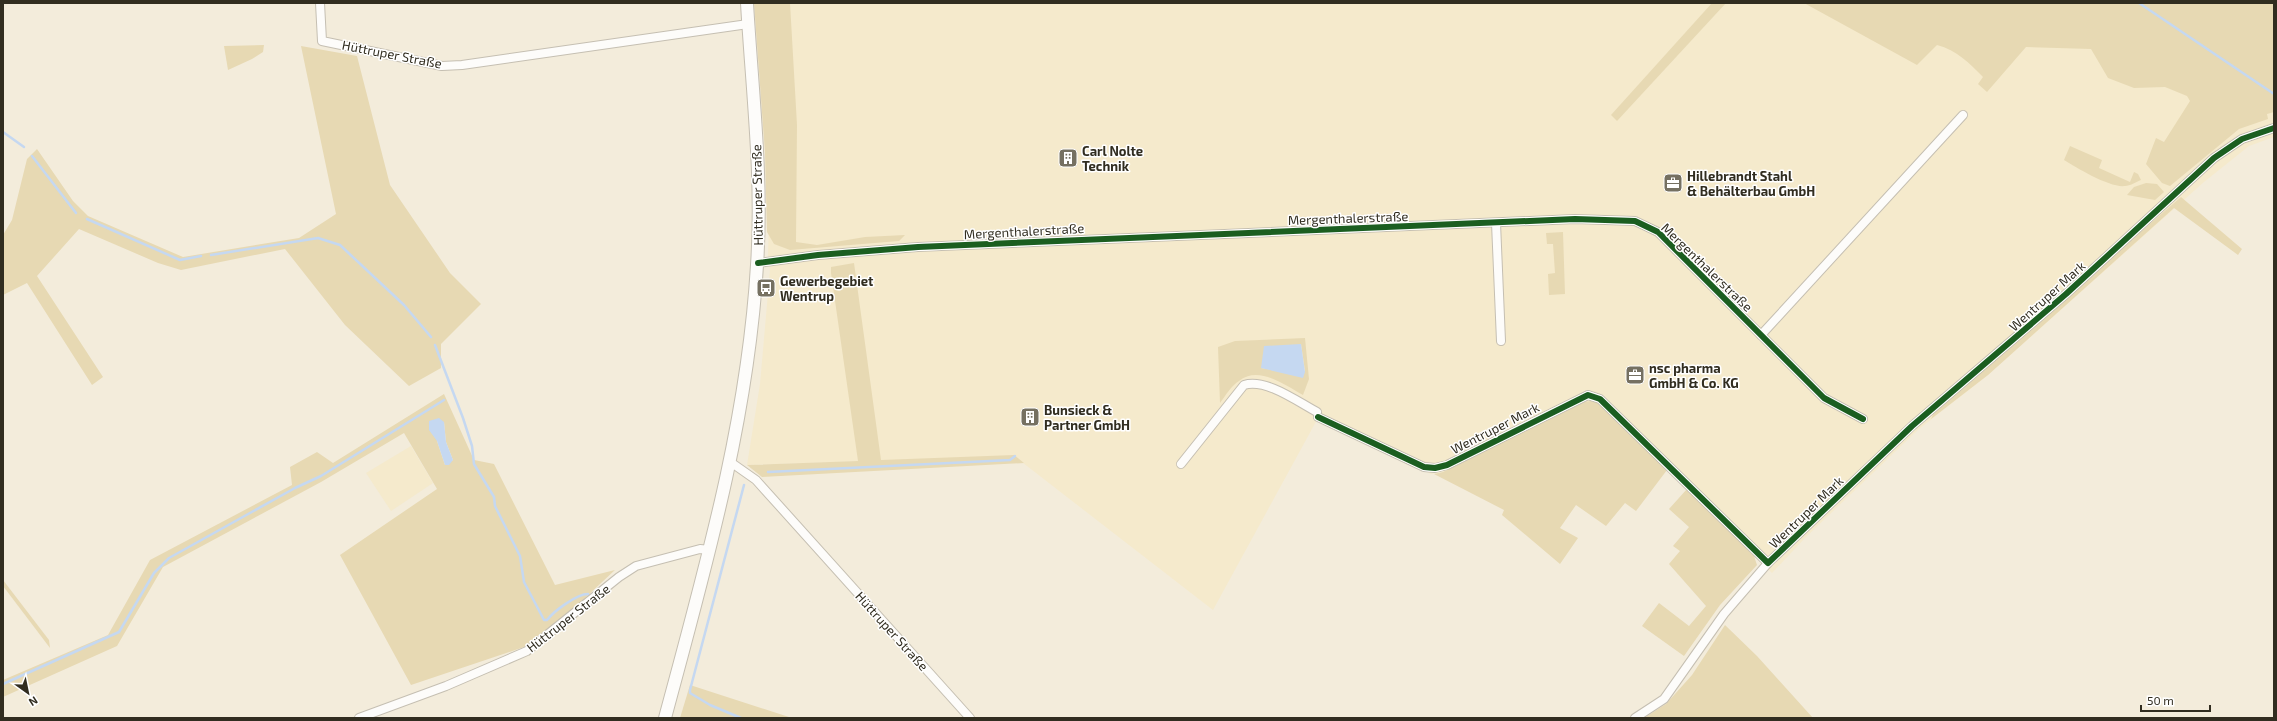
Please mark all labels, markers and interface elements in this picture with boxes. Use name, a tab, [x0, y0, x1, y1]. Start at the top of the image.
street label: Hüttruper Straße	[341, 36, 443, 72]
place label: Carl Nolte Technik	[1082, 143, 1143, 174]
street label: Hüttruper Straße	[748, 144, 766, 246]
building icon: Carl Nolte Technik	[1057, 147, 1079, 169]
place label: Hillebrandt Stahl & Behälterbau GmbH	[1687, 168, 1815, 199]
office icon: Hillebrandt Stahl & Behälterbau GmbH	[1662, 172, 1684, 194]
street label: Mergenthalerstraße	[1287, 208, 1409, 228]
street label: Mergenthalerstraße	[1658, 219, 1756, 315]
street label: Mergenthalerstraße	[963, 220, 1085, 242]
street label: Wentruper Mark	[2006, 257, 2089, 334]
place label: Gewerbegebiet Wentrup	[780, 273, 874, 304]
bus stop icon: Gewerbegebiet Wentrup	[755, 277, 777, 299]
place label: nsc pharma GmbH & Co. KG	[1649, 360, 1739, 391]
office icon: nsc pharma GmbH & Co. KG	[1624, 364, 1646, 386]
street label: Wentruper Mark	[1448, 399, 1542, 457]
place label: Bunsieck & Partner GmbH	[1044, 402, 1130, 433]
building icon: Bunsieck & Partner GmbH	[1019, 406, 1041, 428]
street label: Wentruper Mark	[1766, 472, 1847, 551]
street label: Hüttruper Straße	[523, 581, 613, 655]
street label: Hüttruper Straße	[852, 588, 932, 674]
north arrow	[8, 673, 48, 713]
scale bar	[2141, 687, 2210, 713]
text: 50 m	[2147, 693, 2174, 707]
text: N	[27, 694, 41, 709]

